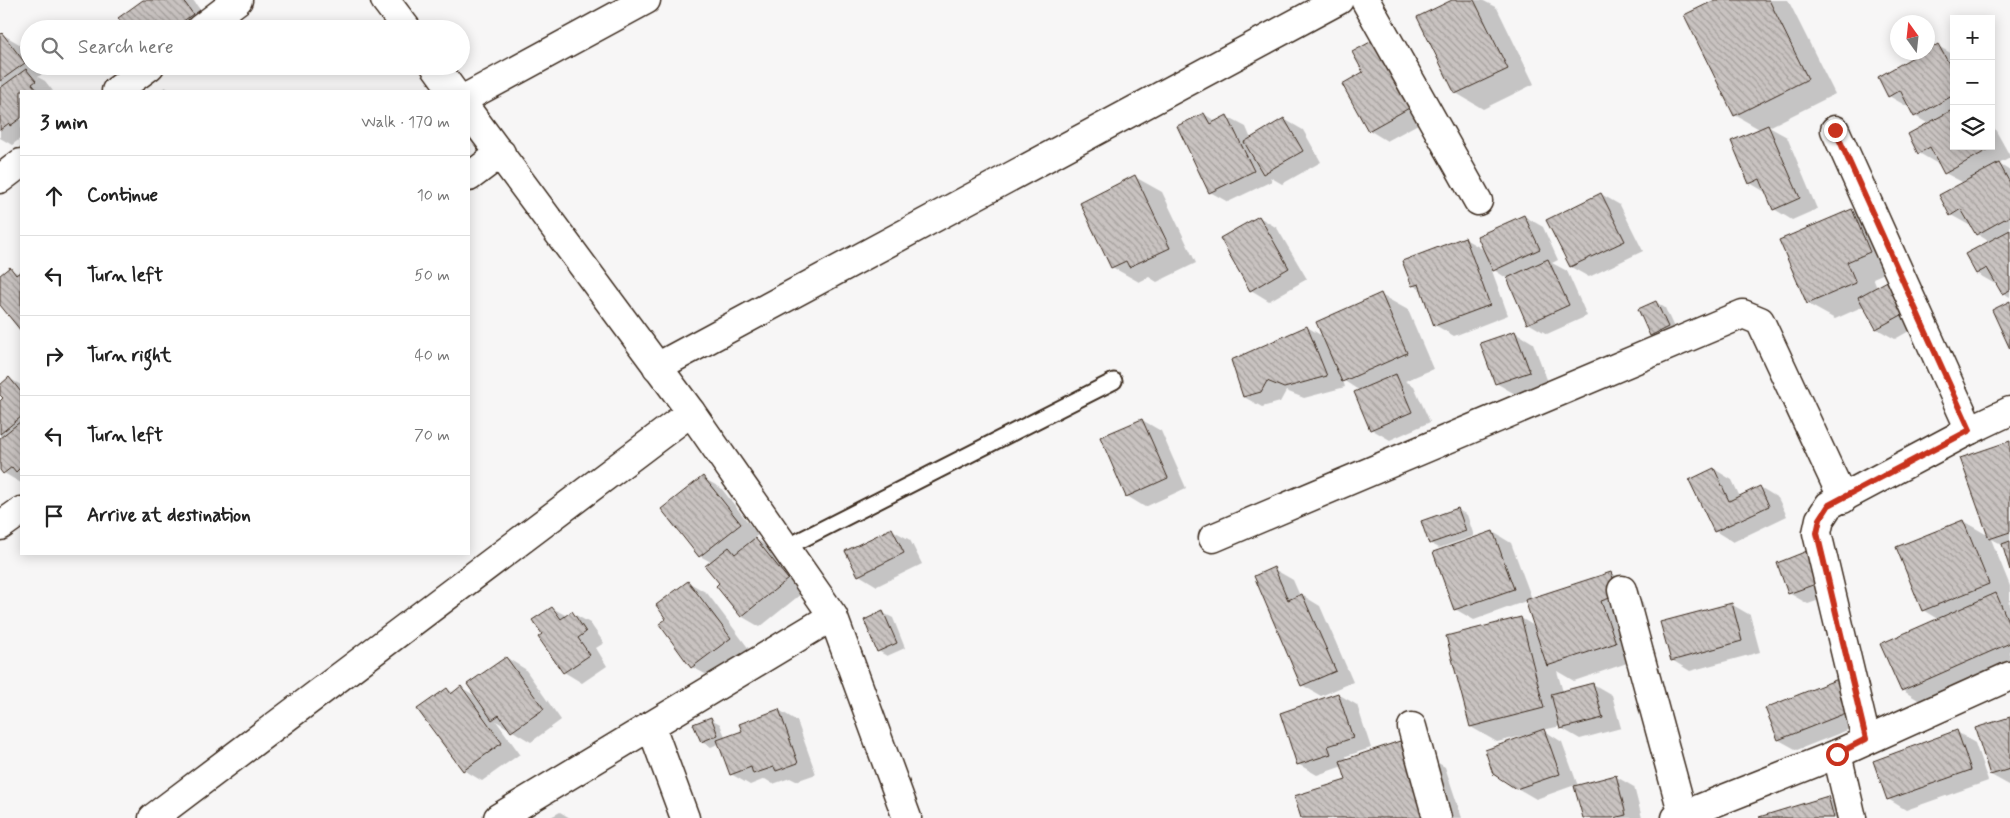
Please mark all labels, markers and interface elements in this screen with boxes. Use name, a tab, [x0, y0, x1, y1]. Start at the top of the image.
north arrow	[1890, 15, 1935, 60]
map controls	[1950, 15, 1995, 150]
button: +	[1950, 15, 1995, 60]
search box	[20, 20, 470, 75]
icon: search	[38, 34, 66, 62]
text: Search here	[78, 35, 174, 60]
button: −	[1950, 60, 1995, 105]
button: layers	[1950, 105, 1995, 150]
text: 3 min	[40, 109, 88, 137]
text: Walk · 170 m	[361, 112, 450, 133]
route end	[1824, 119, 1847, 142]
icon: ahead	[40, 182, 68, 210]
text: Continue	[87, 183, 158, 208]
text: 10 m	[417, 185, 450, 206]
icon: left	[40, 262, 68, 290]
text: Turn left	[87, 263, 163, 288]
text: 50 m	[414, 265, 450, 286]
icon: right	[40, 342, 68, 370]
text: Turn right	[87, 343, 171, 368]
text: 40 m	[414, 345, 450, 366]
icon: left	[40, 422, 68, 450]
text: Turn left	[87, 423, 163, 448]
text: 70 m	[414, 425, 450, 446]
icon: arrive	[40, 502, 68, 530]
text: Arrive at destination	[87, 503, 251, 528]
route start	[1826, 743, 1849, 766]

